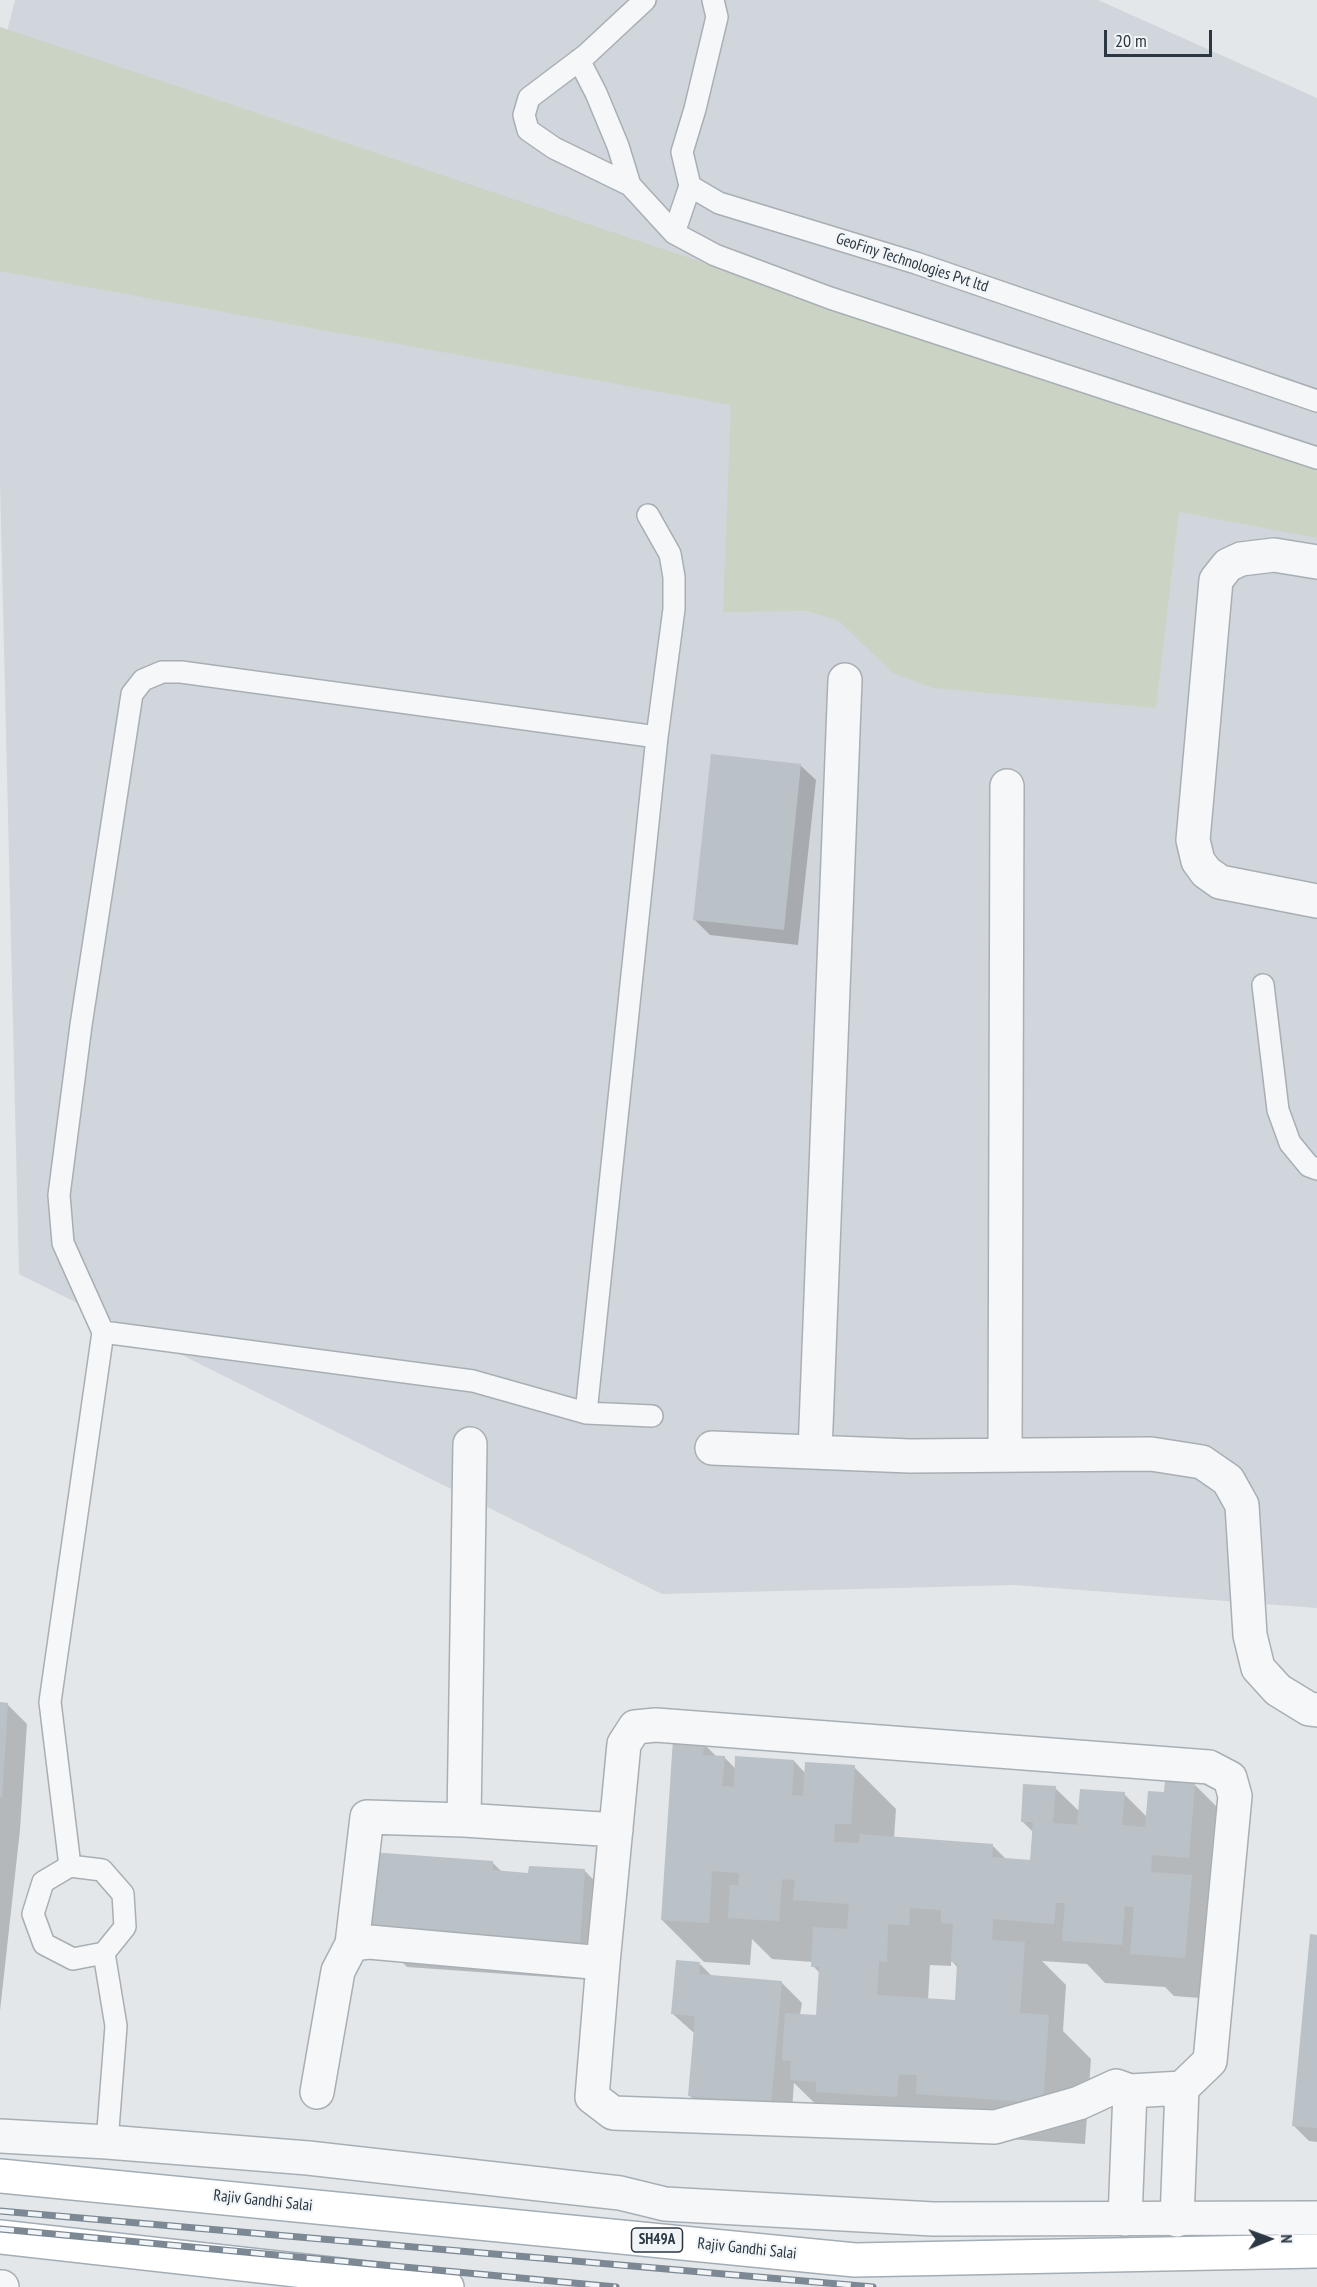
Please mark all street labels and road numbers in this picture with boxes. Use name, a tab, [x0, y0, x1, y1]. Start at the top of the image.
street label: GeoFiny Technologies Pvt ltd	[833, 229, 991, 297]
street label: Rajiv Gandhi Salai	[212, 2186, 314, 2216]
road number: SH49A	[632, 2228, 682, 2252]
street label: Rajiv Gandhi Salai	[696, 2234, 798, 2264]

